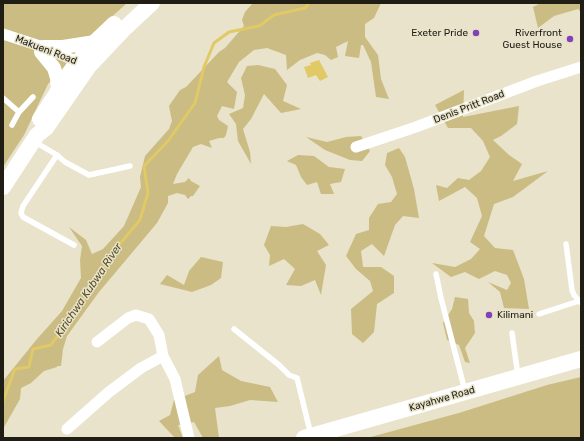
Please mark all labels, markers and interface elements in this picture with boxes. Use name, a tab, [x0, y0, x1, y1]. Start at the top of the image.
place label: Exeter Pride	[411, 27, 468, 39]
place label: Riverfront Guest House	[503, 27, 562, 50]
marker: Exeter Pride	[471, 28, 481, 38]
street label: Makueni Road	[14, 33, 78, 67]
marker: Riverfront Guest House	[565, 34, 575, 44]
street label: Denis Pritt Road	[432, 88, 506, 126]
water label: Kirichwa Kubwa River	[53, 241, 125, 339]
place label: Kilimani	[497, 309, 533, 321]
marker: Kilimani	[484, 310, 494, 320]
street label: Kayahwe Road	[408, 384, 476, 414]

